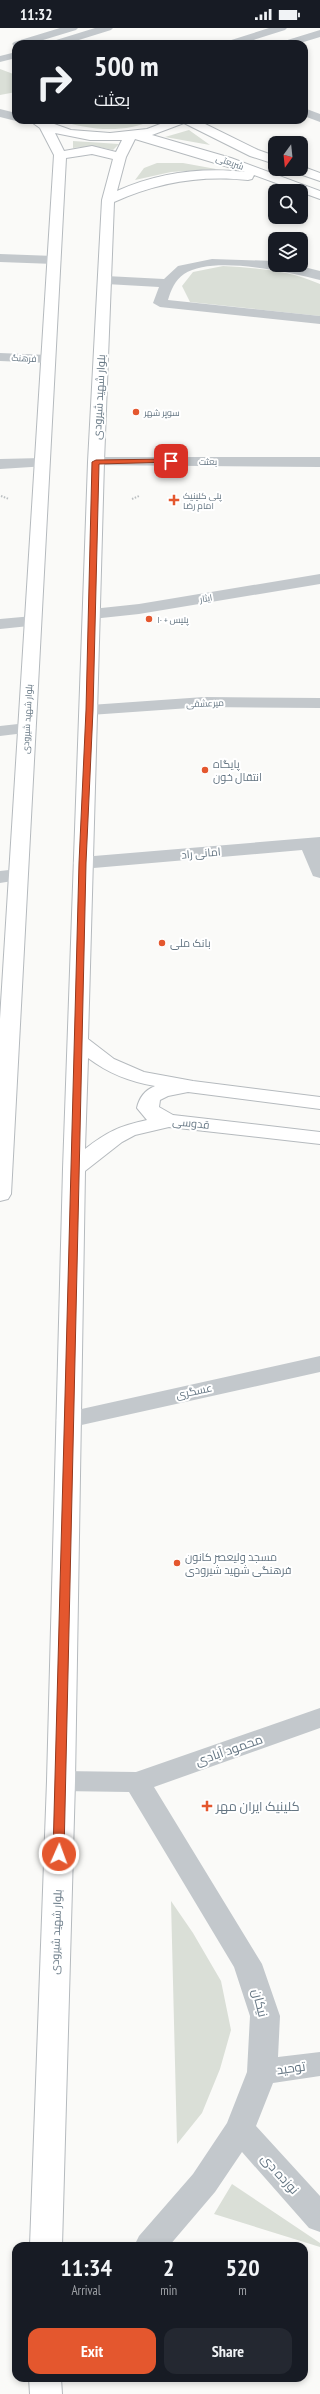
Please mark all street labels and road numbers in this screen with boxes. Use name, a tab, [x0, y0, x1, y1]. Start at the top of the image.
street label: شریعتی	[215, 152, 245, 172]
street label: فرهنگ	[11, 352, 37, 364]
street label: بلوار شهید شیرودی	[90, 354, 108, 440]
street label: بعثت	[199, 456, 217, 467]
street label: ایثار	[198, 592, 213, 605]
street label: بلوار شهید شیرودی	[20, 684, 34, 754]
street label: میرعشقی	[186, 697, 224, 709]
street label: امانی راد	[181, 844, 221, 862]
street label: قدوسی	[172, 1114, 210, 1132]
street label: عسگری	[174, 1380, 214, 1402]
street label: محمود آبادی	[193, 1731, 265, 1769]
street label: بلوار شهید شیرودی	[48, 1889, 64, 1975]
street label: نیکان	[248, 1987, 272, 2019]
street label: توحید	[275, 2057, 307, 2078]
street label: نوزده دی	[257, 2150, 303, 2198]

